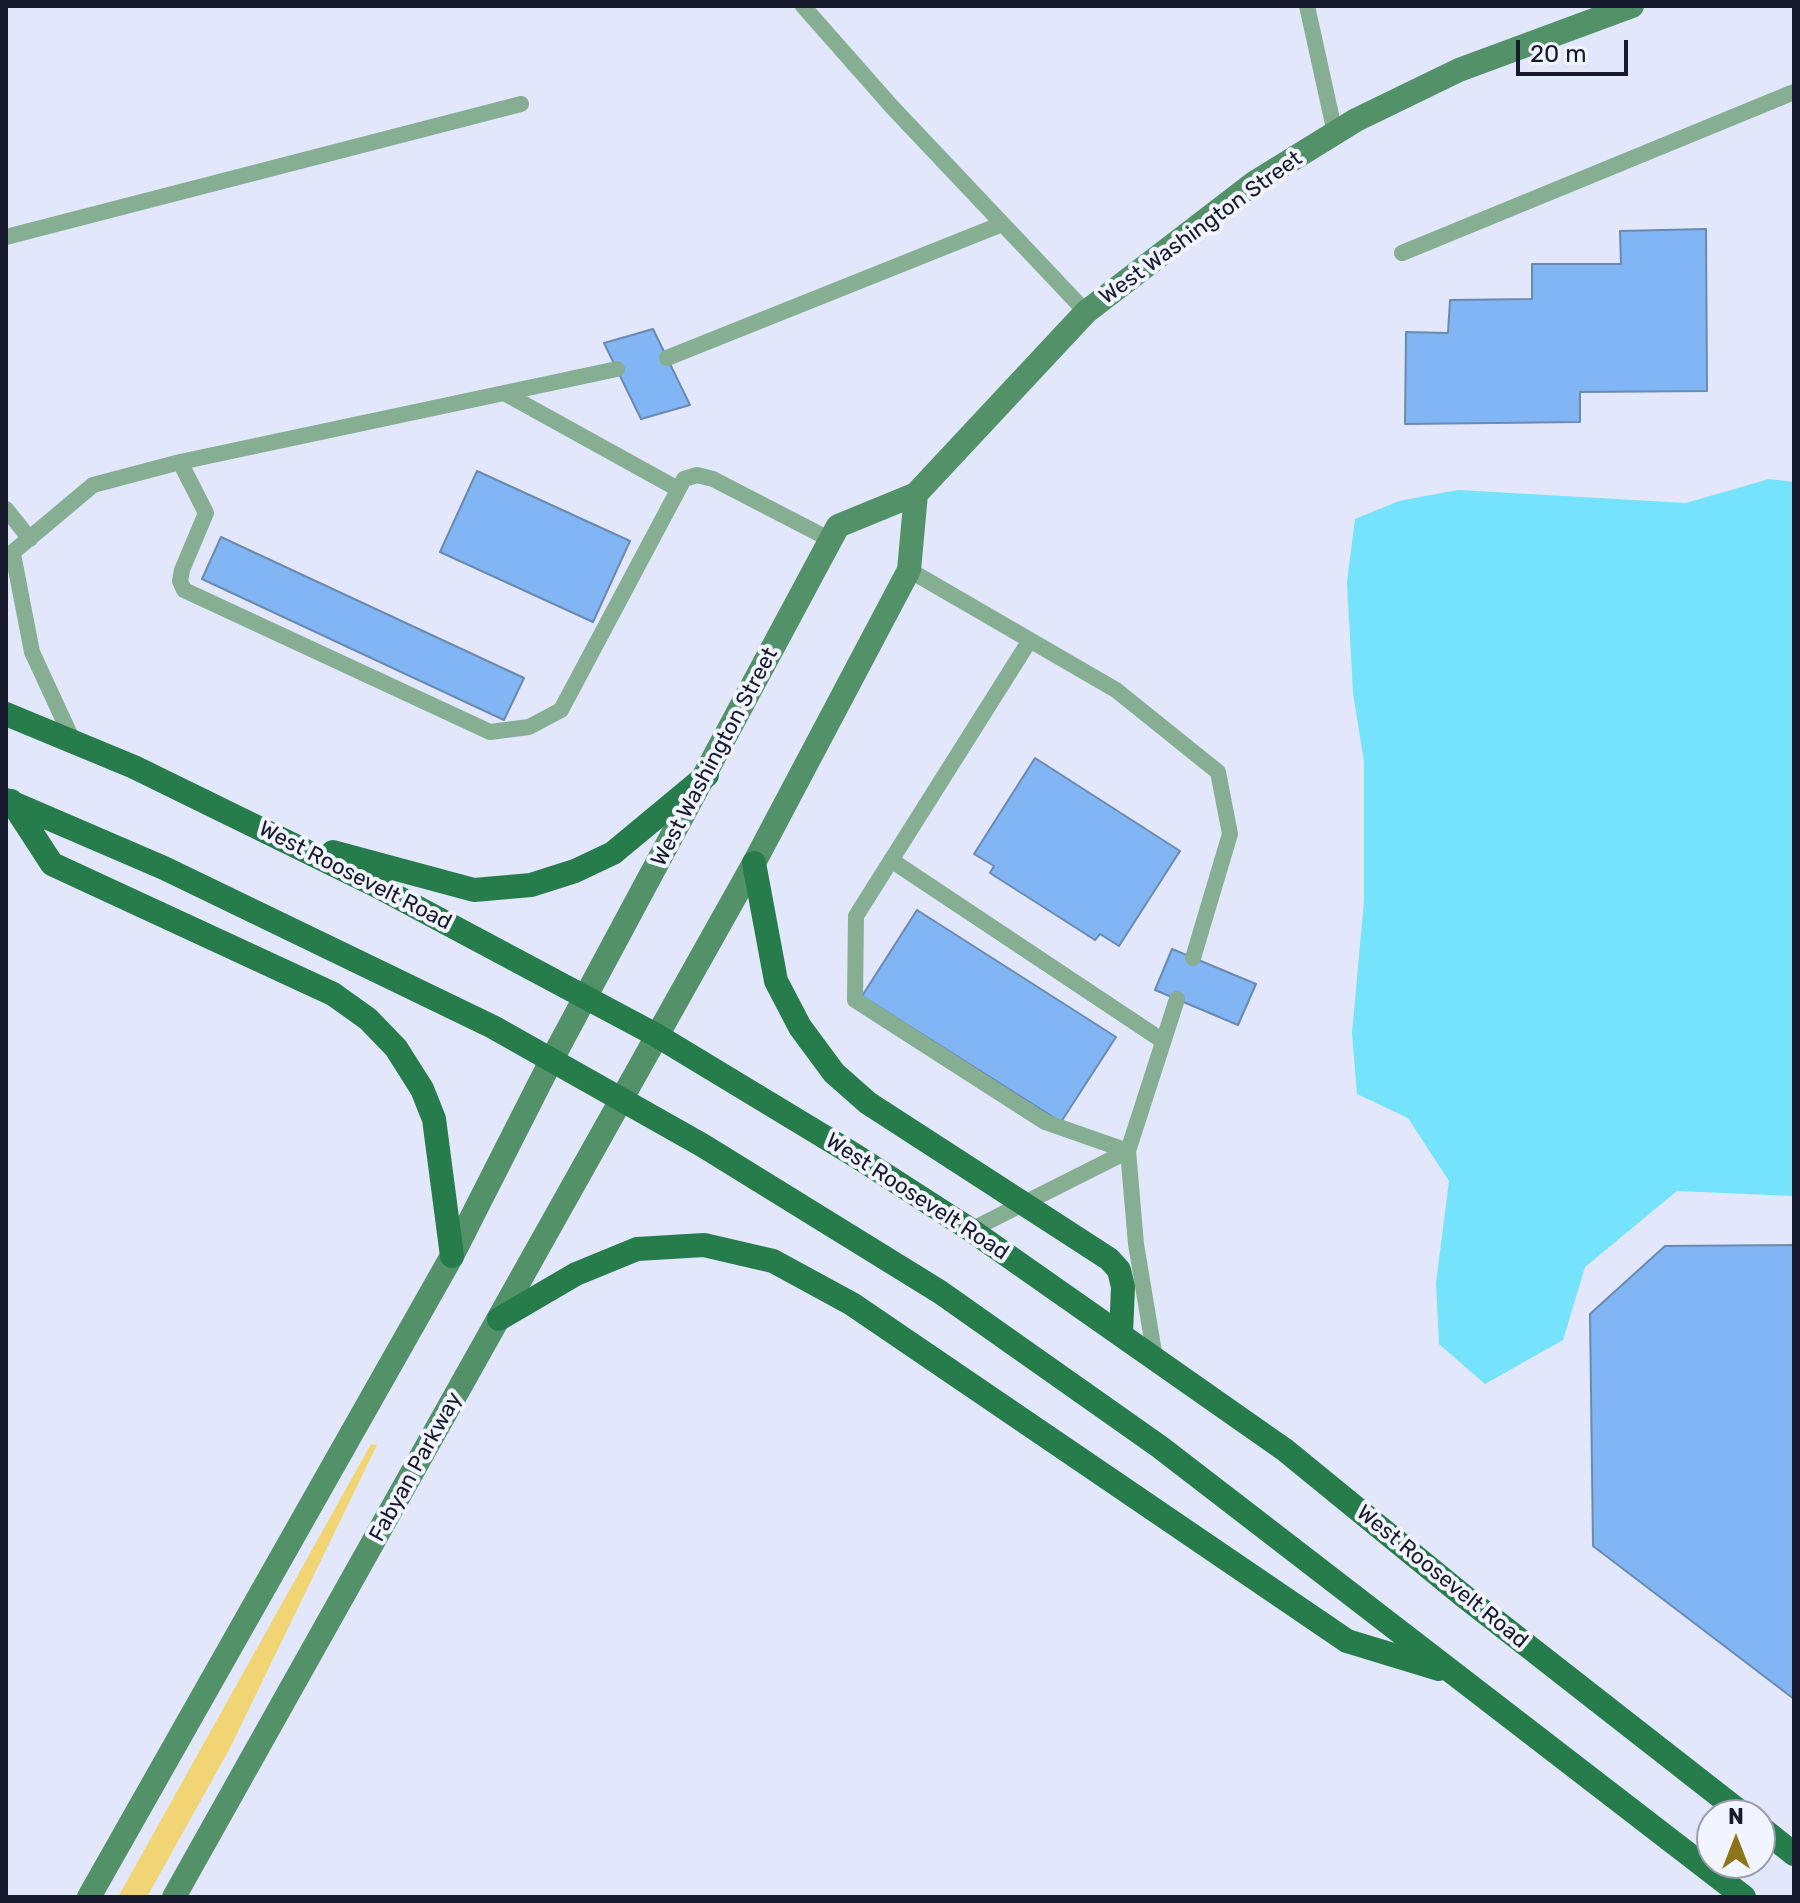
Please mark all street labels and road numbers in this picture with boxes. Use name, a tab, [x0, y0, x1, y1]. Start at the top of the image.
street label: West Washington Street	[1095, 146, 1307, 310]
street label: West Washington Street	[646, 643, 784, 871]
street label: West Roosevelt Road	[254, 816, 456, 936]
street label: West Roosevelt Road	[821, 1128, 1013, 1266]
street label: Fabyan Parkway	[364, 1388, 468, 1546]
street label: West Roosevelt Road	[1351, 1500, 1533, 1654]

